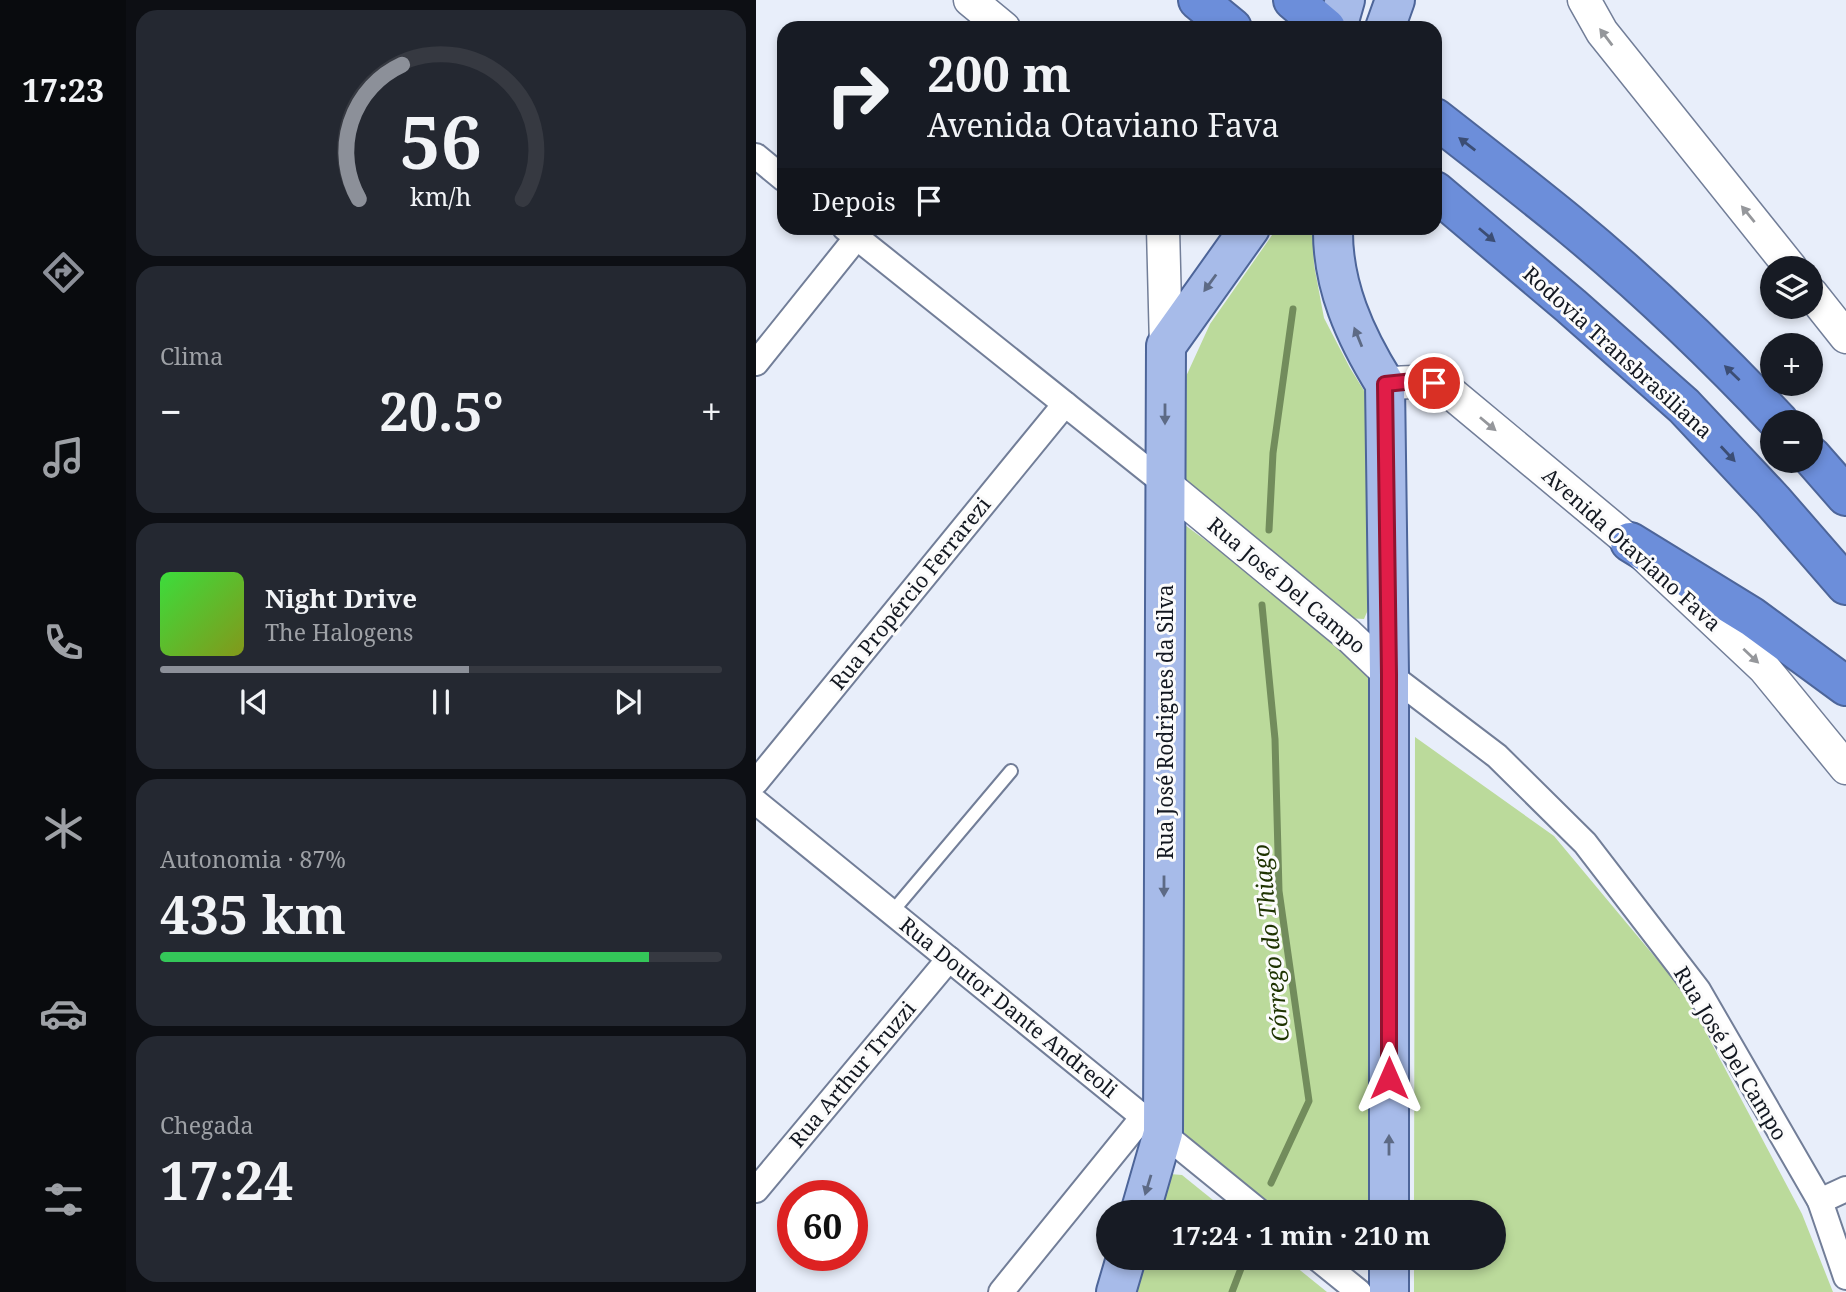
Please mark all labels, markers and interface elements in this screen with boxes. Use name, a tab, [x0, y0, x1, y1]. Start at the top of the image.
one-way arrow	[1600, 28, 1614, 46]
text: 200 m	[927, 40, 1071, 106]
icon: right	[812, 49, 903, 140]
text: 17:23	[22, 68, 104, 111]
text: 56	[400, 92, 482, 191]
text: Avenida Otaviano Fava	[927, 103, 1280, 146]
one-way arrow	[1459, 136, 1477, 151]
text: km/h	[410, 179, 472, 213]
icon: arrive	[910, 182, 948, 220]
text: Depois	[812, 183, 896, 219]
one-way arrow	[1741, 206, 1756, 224]
one-way arrow	[1478, 228, 1496, 243]
icon: directions	[39, 248, 88, 297]
map controls	[1760, 256, 1823, 473]
button: layers	[1760, 256, 1823, 319]
street label: Rodovia Transbrasiliana	[1518, 260, 1718, 444]
one-way arrow	[1203, 274, 1217, 292]
one-way arrow	[1352, 326, 1363, 347]
button: +	[1760, 333, 1823, 396]
text: Clima	[160, 340, 223, 372]
pin	[1404, 353, 1464, 413]
icon: arrive	[1415, 364, 1453, 402]
one-way arrow	[1724, 365, 1741, 381]
text: 20.5°	[379, 375, 504, 446]
text: −	[160, 385, 182, 437]
text: +	[701, 385, 722, 437]
one-way arrow	[1159, 403, 1171, 425]
button: −	[1760, 410, 1823, 473]
one-way arrow	[1479, 417, 1497, 432]
icon: music	[39, 433, 88, 482]
one-way arrow	[1720, 445, 1737, 462]
street label: Avenida Otaviano Fava	[1537, 461, 1727, 637]
street label: Rua Propércio Ferrarezi	[824, 491, 997, 695]
street label: Rua José Del Campo	[1202, 511, 1372, 659]
text: Night Drive	[265, 580, 417, 616]
street label: Rua José Rodrigues da Silva	[1151, 584, 1179, 860]
text: The Halogens	[265, 616, 413, 648]
icon: phone	[39, 618, 88, 667]
one-way arrow	[1742, 647, 1759, 663]
icon: previous	[235, 683, 273, 721]
icon: pause	[422, 683, 460, 721]
icon: next	[609, 683, 647, 721]
icon: climate	[39, 804, 88, 853]
text: Autonomia · 87%	[160, 843, 346, 875]
water label: Córrego do Thiago	[1244, 843, 1296, 1043]
one-way arrow	[1158, 876, 1170, 898]
text: 435 km	[160, 878, 346, 949]
street label: Rua Doutor Dante Andreoli	[894, 910, 1124, 1104]
street label: Rua José Del Campo	[1668, 961, 1794, 1145]
icon: car	[39, 989, 88, 1038]
street label: Rua Arthur Truzzi	[783, 995, 922, 1153]
position arrow	[1352, 1041, 1426, 1115]
text: Chegada	[160, 1109, 253, 1141]
one-way arrow	[1383, 1133, 1395, 1155]
text: 17:24	[160, 1144, 293, 1215]
icon: filters	[39, 1175, 88, 1224]
one-way arrow	[1142, 1175, 1152, 1196]
speed limit sign: 60	[777, 1180, 868, 1271]
text: 17:24 · 1 min · 210 m	[1171, 1217, 1431, 1253]

